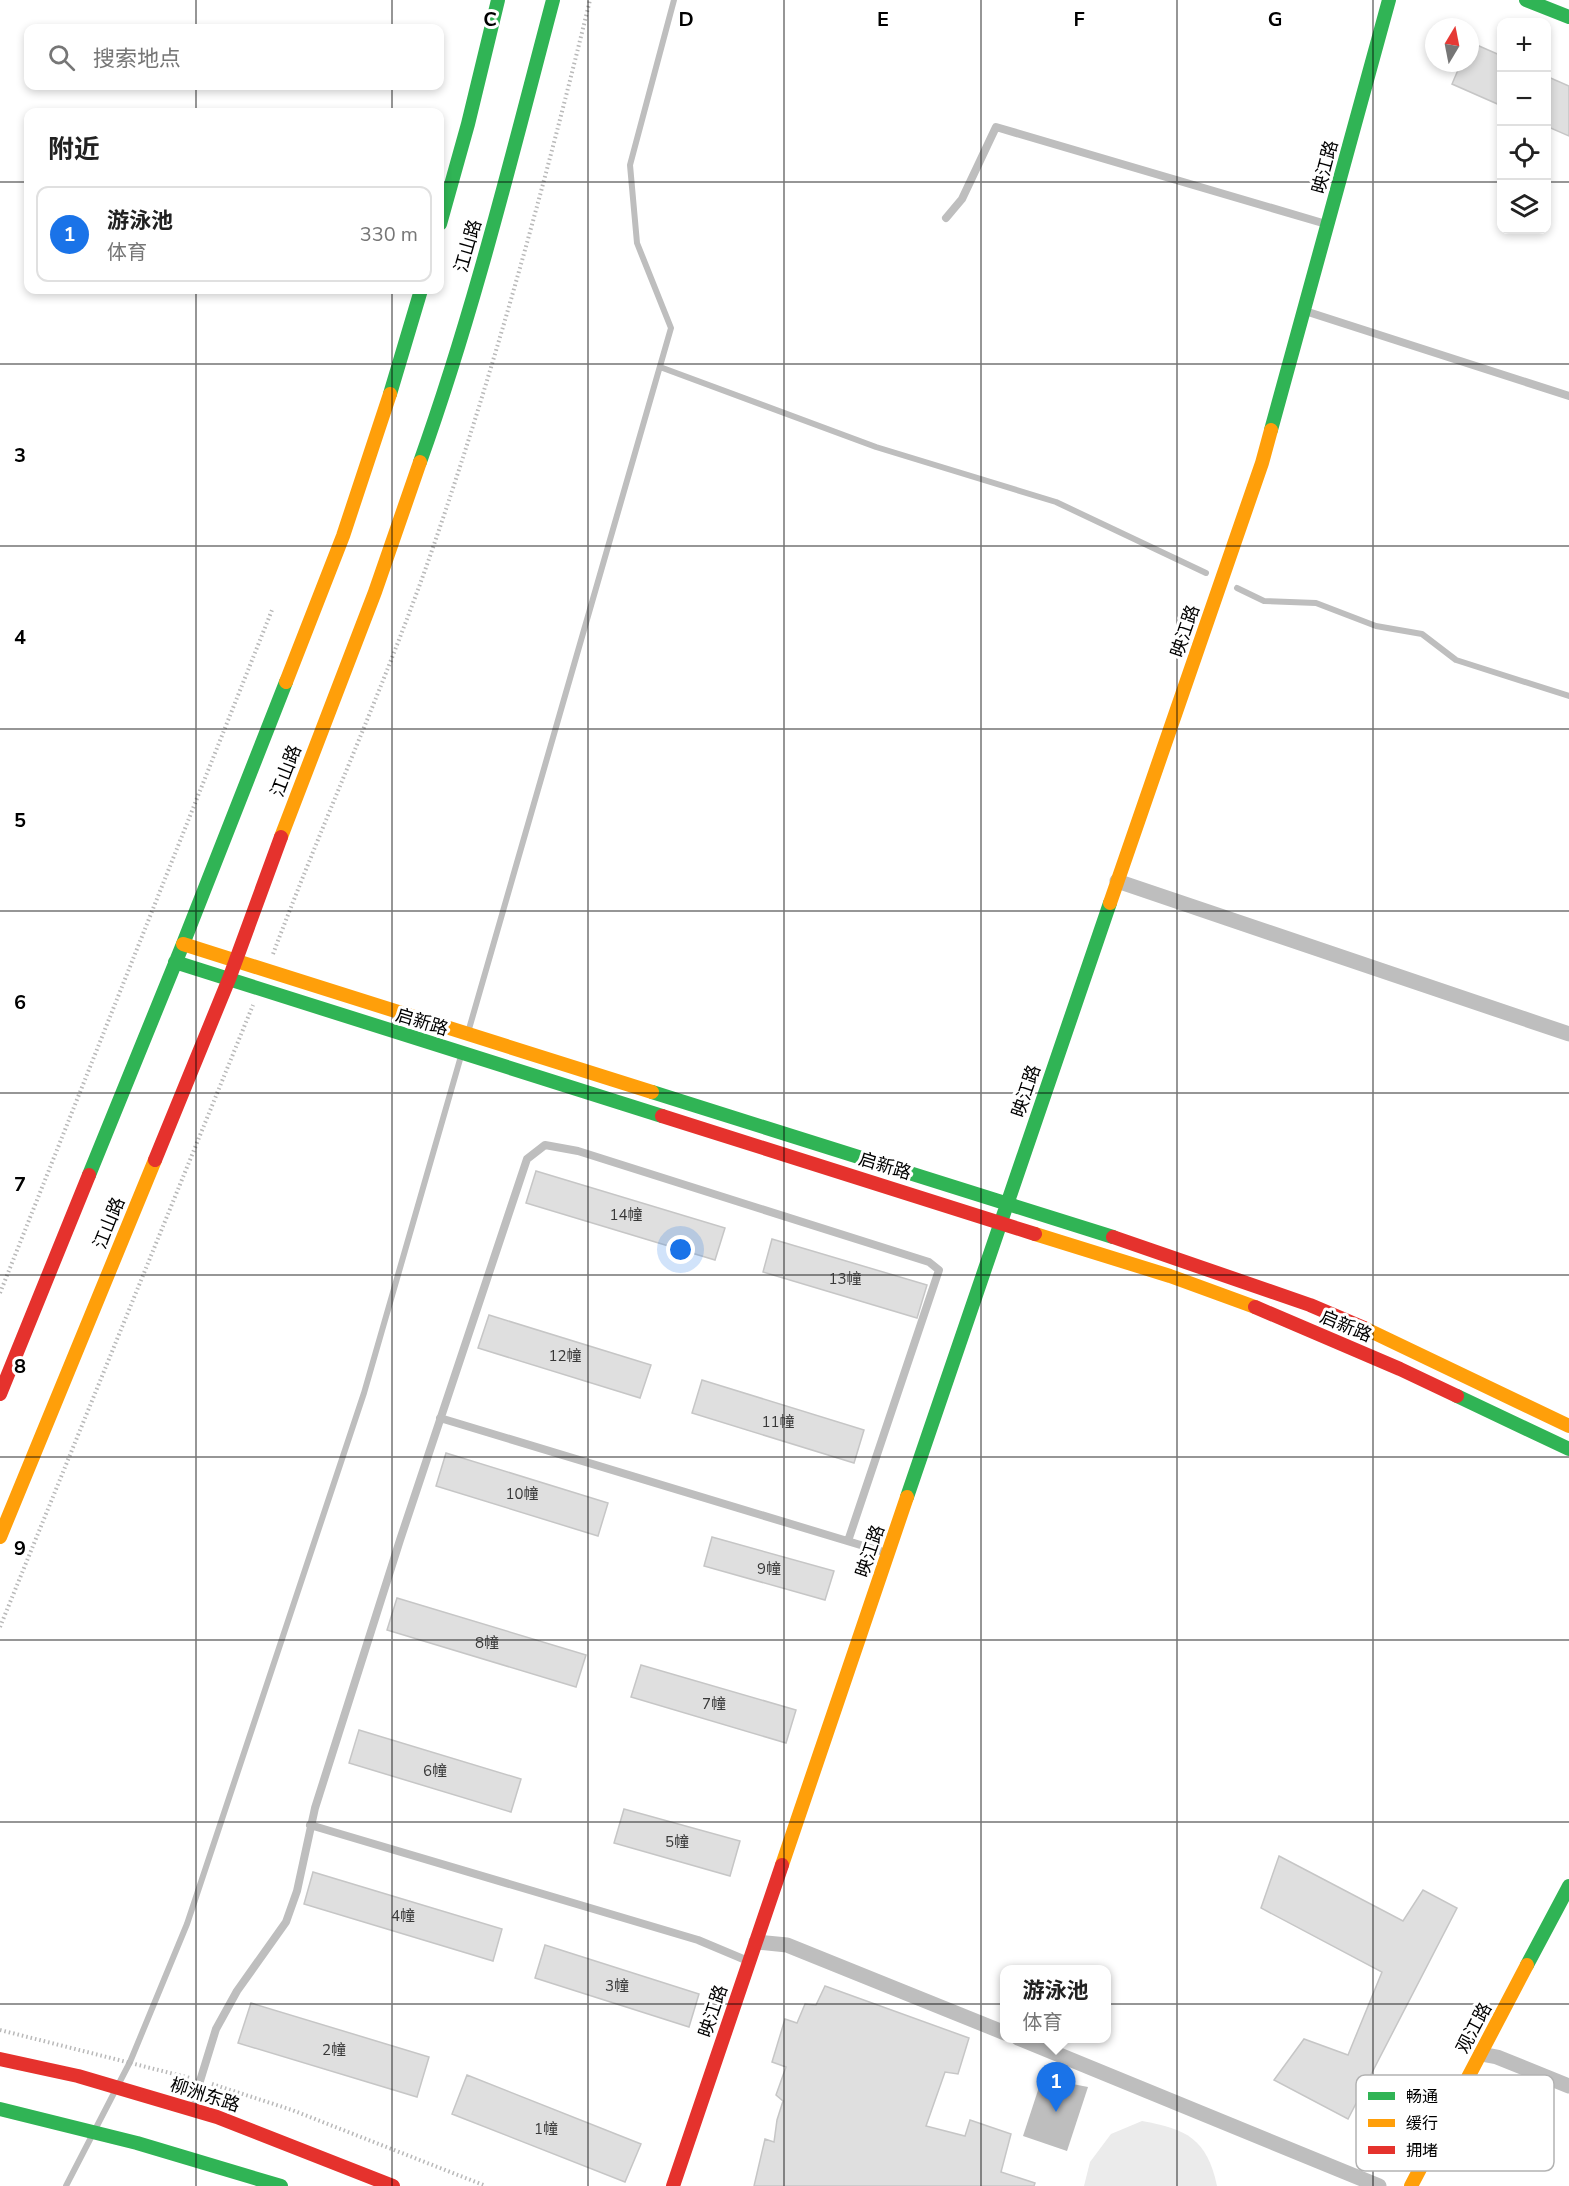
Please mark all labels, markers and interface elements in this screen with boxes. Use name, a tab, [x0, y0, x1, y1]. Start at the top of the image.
text: C	[483, 6, 497, 33]
text: D	[678, 6, 694, 33]
text: E	[877, 6, 889, 33]
text: F	[1073, 6, 1085, 33]
text: G	[1268, 6, 1282, 33]
north arrow	[1425, 18, 1479, 72]
map controls	[1497, 18, 1551, 234]
button: +	[1497, 18, 1551, 72]
search box	[24, 24, 444, 90]
icon: search	[45, 41, 78, 74]
text: 搜索地点	[93, 44, 181, 74]
button: −	[1497, 72, 1551, 126]
button: locate	[1497, 126, 1551, 180]
text: 附近	[48, 132, 100, 167]
street label: 映江路	[1306, 138, 1344, 196]
button: layers	[1497, 180, 1551, 234]
text: 游泳池	[107, 206, 173, 236]
street label: 江山路	[449, 217, 487, 275]
text: 1	[64, 221, 76, 248]
text: 330 m	[360, 221, 418, 248]
text: 体育	[107, 239, 147, 266]
text: 3	[14, 442, 26, 469]
street label: 映江路	[1165, 602, 1205, 660]
text: 4	[14, 624, 26, 651]
street label: 江山路	[265, 741, 307, 801]
text: 5	[14, 807, 26, 834]
text: 6	[14, 989, 26, 1016]
street label: 启新路	[393, 1003, 451, 1041]
street label: 映江路	[1006, 1062, 1046, 1120]
street label: 启新路	[856, 1147, 914, 1185]
text: 7	[14, 1171, 26, 1198]
street label: 江山路	[88, 1193, 130, 1253]
house number: 14幢	[609, 1205, 643, 1225]
your location	[666, 1235, 695, 1264]
house number: 13幢	[828, 1269, 862, 1289]
street label: 启新路	[1316, 1304, 1376, 1348]
house number: 12幢	[548, 1346, 582, 1366]
text: 8	[14, 1353, 26, 1380]
house number: 11幢	[761, 1412, 795, 1432]
house number: 10幢	[505, 1484, 539, 1504]
street label: 映江路	[850, 1522, 890, 1580]
text: 9	[14, 1535, 26, 1562]
house number: 9幢	[757, 1559, 781, 1579]
house number: 8幢	[475, 1633, 499, 1653]
house number: 7幢	[702, 1694, 726, 1714]
house number: 6幢	[423, 1761, 447, 1781]
house number: 5幢	[665, 1832, 689, 1852]
house number: 4幢	[391, 1906, 415, 1926]
popup	[1000, 1965, 1111, 2043]
house number: 3幢	[605, 1976, 629, 1996]
text: 游泳池	[1022, 1976, 1089, 2006]
street label: 映江路	[693, 1982, 733, 2040]
street label: 观江路	[1451, 1999, 1497, 2057]
text: 体育	[1022, 2009, 1062, 2036]
house number: 2幢	[322, 2040, 346, 2060]
pin: 1	[1036, 2062, 1076, 2112]
street label: 柳洲东路	[167, 2072, 243, 2118]
legend	[1356, 2075, 1554, 2171]
text: 畅通	[1406, 2086, 1438, 2108]
text: 缓行	[1406, 2113, 1438, 2135]
house number: 1幢	[534, 2119, 558, 2139]
text: 拥堵	[1406, 2140, 1438, 2162]

